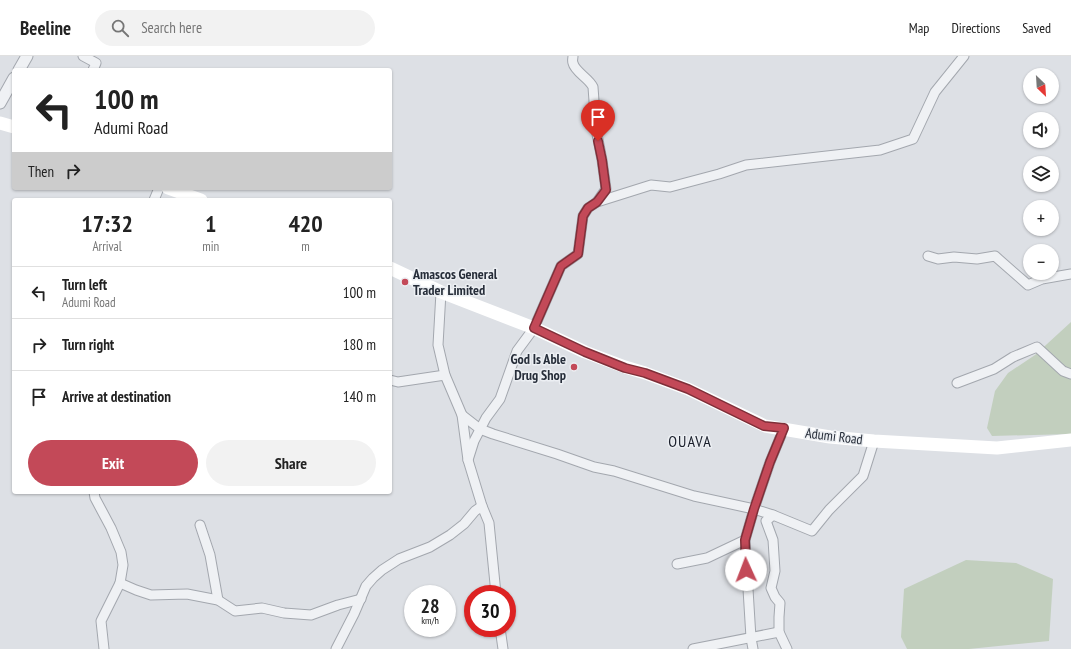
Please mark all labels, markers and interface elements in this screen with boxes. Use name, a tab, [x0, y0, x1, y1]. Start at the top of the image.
search box	[95, 10, 375, 46]
text: Beeline	[20, 16, 71, 40]
icon: search	[109, 17, 131, 39]
text: Search here	[141, 18, 202, 37]
text: Map	[909, 19, 929, 37]
text: Directions	[951, 19, 1000, 37]
text: Saved	[1022, 19, 1051, 37]
north arrow	[1023, 68, 1059, 104]
map controls	[1023, 68, 1059, 280]
text: 100 m	[94, 80, 158, 117]
icon: left	[28, 84, 80, 136]
pin	[581, 100, 615, 141]
icon: arrive	[587, 106, 609, 128]
button: sound	[1023, 112, 1059, 148]
text: Adumi Road	[94, 116, 168, 139]
button: layers	[1023, 156, 1059, 192]
icon: right	[62, 160, 84, 182]
text: Then	[28, 162, 54, 181]
button: +	[1023, 200, 1059, 236]
text: 17:32	[81, 208, 133, 239]
text: 1	[205, 208, 216, 239]
text: 420	[288, 208, 323, 239]
text: Arrival	[92, 238, 122, 255]
text: min	[202, 238, 219, 255]
text: m	[301, 238, 310, 255]
button: −	[1023, 244, 1059, 280]
place label: Amascos General Trader Limited	[412, 265, 498, 299]
text: Turn left	[62, 275, 107, 294]
marker: Amascos General Trader Limited	[400, 277, 410, 287]
icon: left	[28, 282, 50, 304]
text: 100 m	[343, 283, 376, 302]
text: Adumi Road	[62, 294, 116, 311]
icon: right	[28, 334, 50, 356]
text: Turn right	[62, 335, 114, 354]
text: 180 m	[343, 335, 376, 354]
place label: God Is Able Drug Shop	[510, 350, 566, 384]
marker: God Is Able Drug Shop	[569, 362, 579, 372]
icon: arrive	[28, 386, 50, 408]
text: Arrive at destination	[62, 387, 171, 406]
text: 140 m	[343, 387, 376, 406]
street label: Adumi Road	[804, 424, 864, 448]
district label: OUAVA	[668, 431, 712, 451]
button: Exit	[28, 440, 198, 486]
button: Share	[206, 440, 376, 486]
position arrow	[725, 549, 767, 591]
speed limit sign: 30	[464, 585, 516, 637]
text: 28	[420, 593, 440, 619]
text: km/h	[421, 614, 439, 627]

